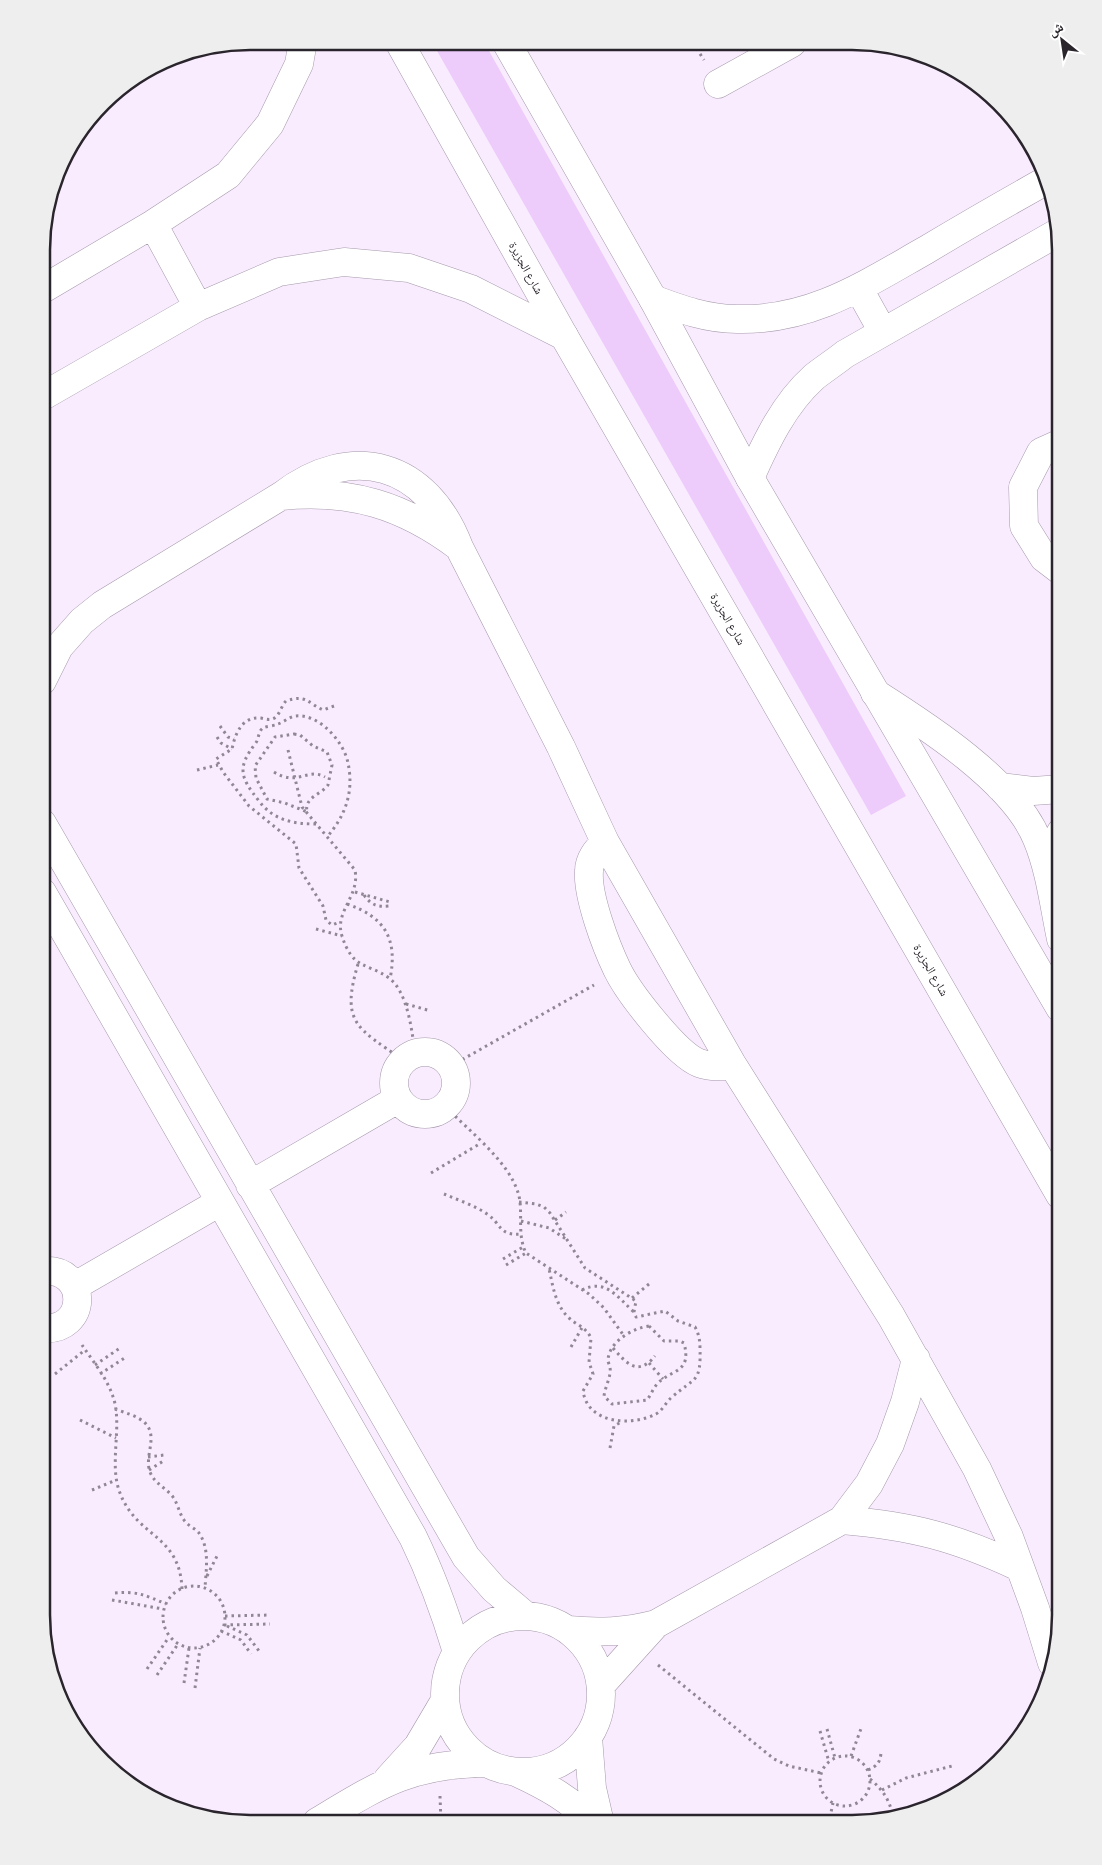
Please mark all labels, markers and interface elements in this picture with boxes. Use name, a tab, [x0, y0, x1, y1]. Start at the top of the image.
north arrow	[1037, 15, 1087, 65]
text: ش	[1045, 18, 1067, 40]
street label: شارع الجزيرة	[505, 239, 546, 297]
street label: شارع الجزيرة	[707, 591, 749, 648]
street label: شارع الجزيرة	[910, 942, 952, 999]

